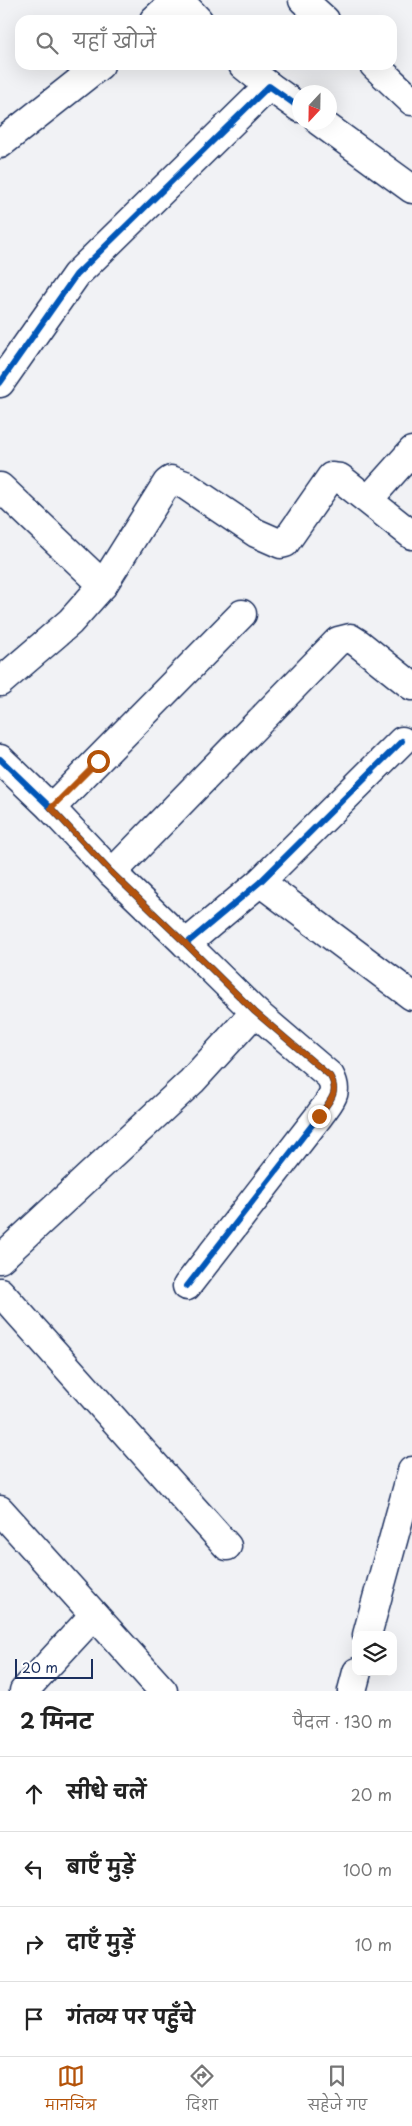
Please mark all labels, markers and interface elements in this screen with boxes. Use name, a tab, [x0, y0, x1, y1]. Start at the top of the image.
search box	[15, 15, 397, 70]
text: यहाँ खोजें	[73, 26, 156, 54]
icon: search	[33, 29, 61, 57]
north arrow	[292, 85, 337, 130]
route start	[87, 750, 110, 773]
route end	[308, 1105, 331, 1128]
map controls	[352, 1631, 397, 1676]
button: layers	[352, 1631, 397, 1676]
scale bar	[15, 1656, 92, 1679]
text: 20 m	[22, 1657, 58, 1678]
text: 2 मिनट	[20, 1704, 92, 1736]
text: पैदल · 130 m	[293, 1709, 392, 1733]
text: सीधे चलें	[67, 1777, 146, 1805]
icon: ahead	[20, 1780, 48, 1808]
text: 20 m	[351, 1782, 392, 1806]
text: बाएँ मुड़ें	[67, 1852, 135, 1880]
icon: left	[20, 1855, 48, 1883]
text: 100 m	[343, 1857, 392, 1881]
text: दाएँ मुड़ें	[67, 1927, 134, 1955]
icon: right	[20, 1930, 48, 1958]
text: 10 m	[355, 1932, 392, 1956]
text: गंतव्य पर पहुँचे	[67, 2002, 195, 2030]
icon: arrive	[20, 2005, 48, 2033]
tab: मानचित्र	[45, 2062, 96, 2121]
tab: दिशा	[186, 2062, 218, 2121]
tab: सहेजे गए	[308, 2062, 367, 2121]

